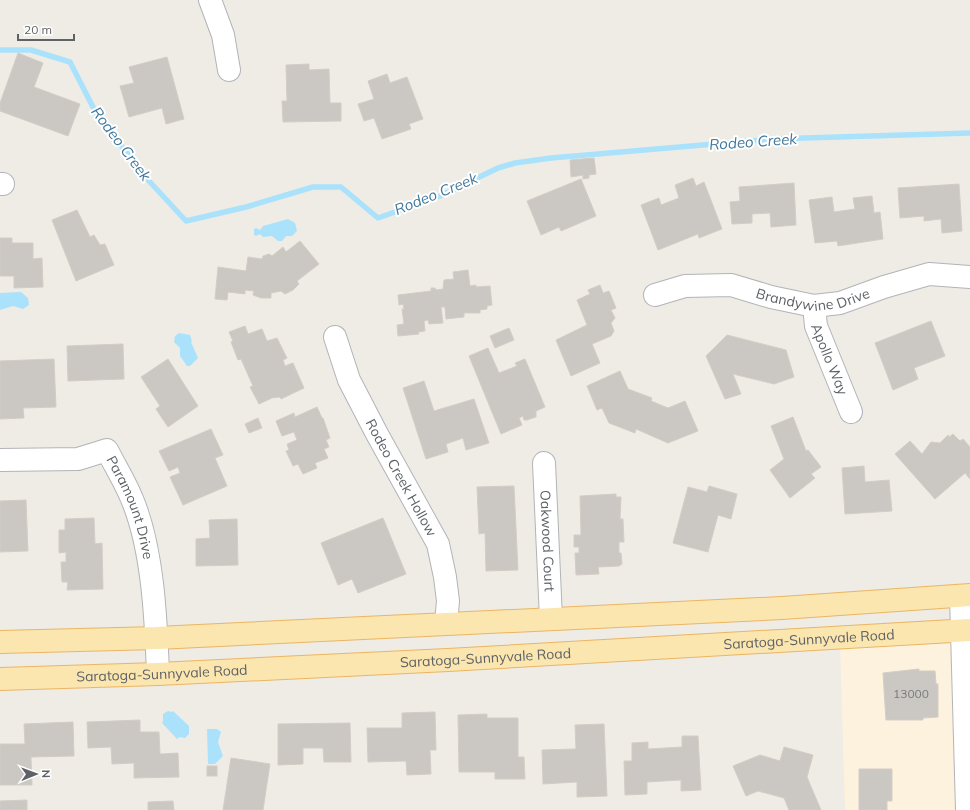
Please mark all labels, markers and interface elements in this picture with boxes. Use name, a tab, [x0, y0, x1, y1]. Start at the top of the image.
scale bar	[18, 16, 74, 42]
text: 20 m	[24, 22, 52, 37]
water label: Rodeo Creek	[87, 103, 156, 186]
water label: Rodeo Creek	[708, 129, 799, 154]
water label: Rodeo Creek	[391, 168, 481, 219]
street label: Brandywine Drive	[754, 284, 872, 315]
street label: Apollo Way	[807, 321, 852, 398]
street label: Rodeo Creek Hollow	[362, 416, 441, 540]
street label: Paramount Drive	[103, 453, 157, 561]
street label: Oakwood Court	[536, 490, 559, 592]
street label: Saratoga-Sunnyvale Road	[723, 625, 895, 653]
street label: Saratoga-Sunnyvale Road	[399, 644, 572, 671]
street label: Saratoga-Sunnyvale Road	[76, 661, 248, 686]
house number: 13000	[893, 686, 929, 701]
north arrow	[16, 754, 56, 794]
text: N	[39, 770, 53, 778]

